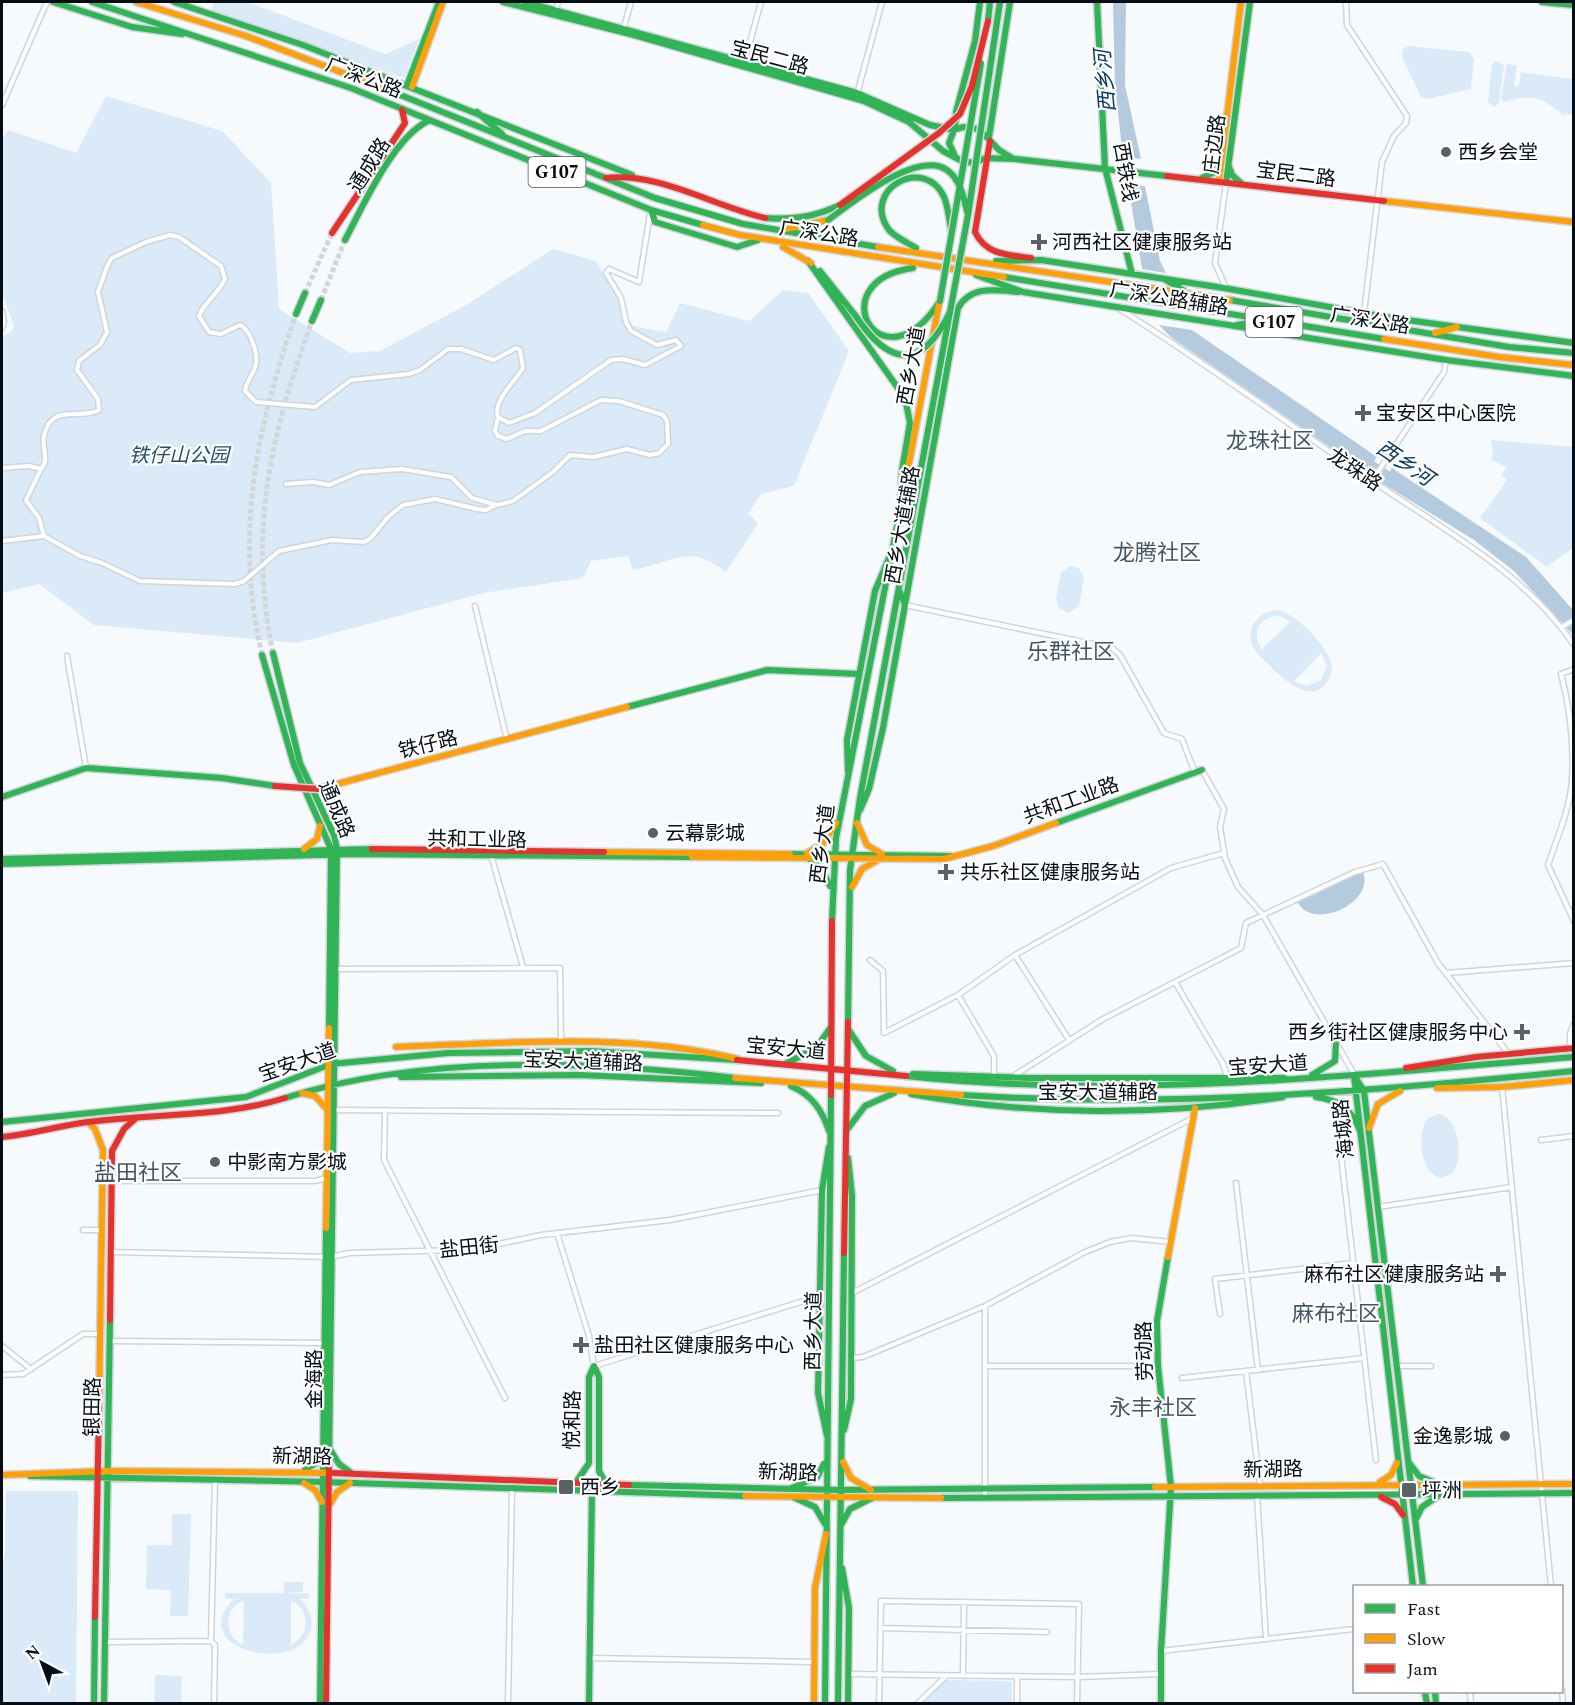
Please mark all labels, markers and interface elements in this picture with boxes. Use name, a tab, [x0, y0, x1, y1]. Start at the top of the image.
street label: 宝民二路	[727, 33, 812, 83]
water label: 西乡河	[1087, 44, 1125, 114]
street label: 广深公路	[321, 50, 406, 106]
street label: 庄边路	[1196, 113, 1234, 176]
street label: 通成路	[341, 132, 398, 199]
place label: 西乡会堂	[1458, 138, 1538, 168]
street label: 西铁线	[1105, 140, 1145, 204]
marker: 西乡会堂	[1439, 145, 1453, 159]
street label: 宝民二路	[1254, 155, 1337, 195]
road number: G107	[528, 157, 586, 187]
street label: 广深公路	[777, 213, 861, 255]
place label: 河西社区健康服务站	[1052, 228, 1232, 258]
marker: 河西社区健康服务站	[1030, 233, 1048, 251]
street label: 广深公路辅路	[1107, 275, 1230, 323]
street label: 广深公路	[1328, 300, 1412, 342]
road number: G107	[1246, 307, 1302, 337]
street label: 西乡大道	[890, 324, 934, 408]
place label: 宝安区中心医院	[1376, 399, 1516, 429]
marker: 宝安区中心医院	[1354, 404, 1372, 422]
district label: 龙珠社区	[1226, 425, 1314, 458]
water label: 西乡河	[1369, 433, 1443, 497]
park label: 铁仔山公园	[129, 441, 232, 471]
street label: 龙珠路	[1321, 441, 1388, 499]
street label: 西乡大道辅路	[878, 463, 928, 587]
district label: 龙腾社区	[1113, 537, 1201, 570]
district label: 乐群社区	[1027, 636, 1115, 669]
street label: 铁仔路	[396, 723, 461, 767]
street label: 共和工业路	[1019, 770, 1123, 832]
street label: 通成路	[311, 776, 362, 843]
street label: 西乡大道	[803, 803, 843, 886]
place label: 云幕影城	[665, 819, 745, 849]
street label: 共和工业路	[427, 824, 527, 856]
marker: 云幕影城	[646, 826, 660, 840]
place label: 共乐社区健康服务站	[960, 858, 1140, 888]
marker: 共乐社区健康服务站	[937, 863, 955, 881]
place label: 西乡街社区健康服务中心	[1288, 1018, 1508, 1048]
marker: 西乡街社区健康服务中心	[1513, 1023, 1531, 1041]
street label: 宝安大道	[745, 1031, 827, 1067]
street label: 宝安大道	[255, 1036, 340, 1090]
street label: 宝安大道辅路	[522, 1045, 643, 1079]
street label: 宝安大道	[1227, 1048, 1309, 1084]
street label: 宝安大道辅路	[1038, 1078, 1158, 1108]
street label: 海城路	[1326, 1097, 1362, 1160]
place label: 中影南方影城	[227, 1148, 347, 1178]
marker: 中影南方影城	[208, 1155, 222, 1169]
district label: 盐田社区	[94, 1157, 182, 1190]
street label: 盐田街	[438, 1230, 501, 1266]
place label: 麻布社区健康服务站	[1304, 1260, 1484, 1290]
marker: 麻布社区健康服务站	[1489, 1265, 1507, 1283]
street label: 西乡大道	[798, 1291, 830, 1371]
district label: 麻布社区	[1292, 1298, 1380, 1331]
street label: 劳动路	[1129, 1320, 1161, 1381]
place label: 盐田社区健康服务中心	[594, 1331, 794, 1361]
marker: 盐田社区健康服务中心	[572, 1336, 590, 1354]
street label: 金海路	[300, 1349, 330, 1409]
street label: 银田路	[77, 1377, 109, 1437]
street label: 悦和路	[557, 1390, 589, 1450]
district label: 永丰社区	[1109, 1392, 1197, 1425]
place label: 金逸影城	[1413, 1422, 1493, 1452]
marker: 金逸影城	[1498, 1429, 1512, 1443]
street label: 新湖路	[272, 1441, 332, 1473]
street label: 新湖路	[1243, 1454, 1303, 1486]
street label: 新湖路	[757, 1457, 818, 1489]
place label: 西乡	[580, 1473, 620, 1503]
place label: 坪洲	[1422, 1476, 1462, 1506]
marker: 西乡	[557, 1478, 575, 1496]
marker: 坪洲	[1400, 1481, 1418, 1499]
legend	[1353, 1585, 1563, 1693]
text: Fast	[1407, 1596, 1440, 1623]
text: Slow	[1407, 1626, 1446, 1653]
north arrow	[12, 1633, 72, 1693]
text: N	[20, 1639, 46, 1666]
text: Jam	[1407, 1656, 1438, 1683]

